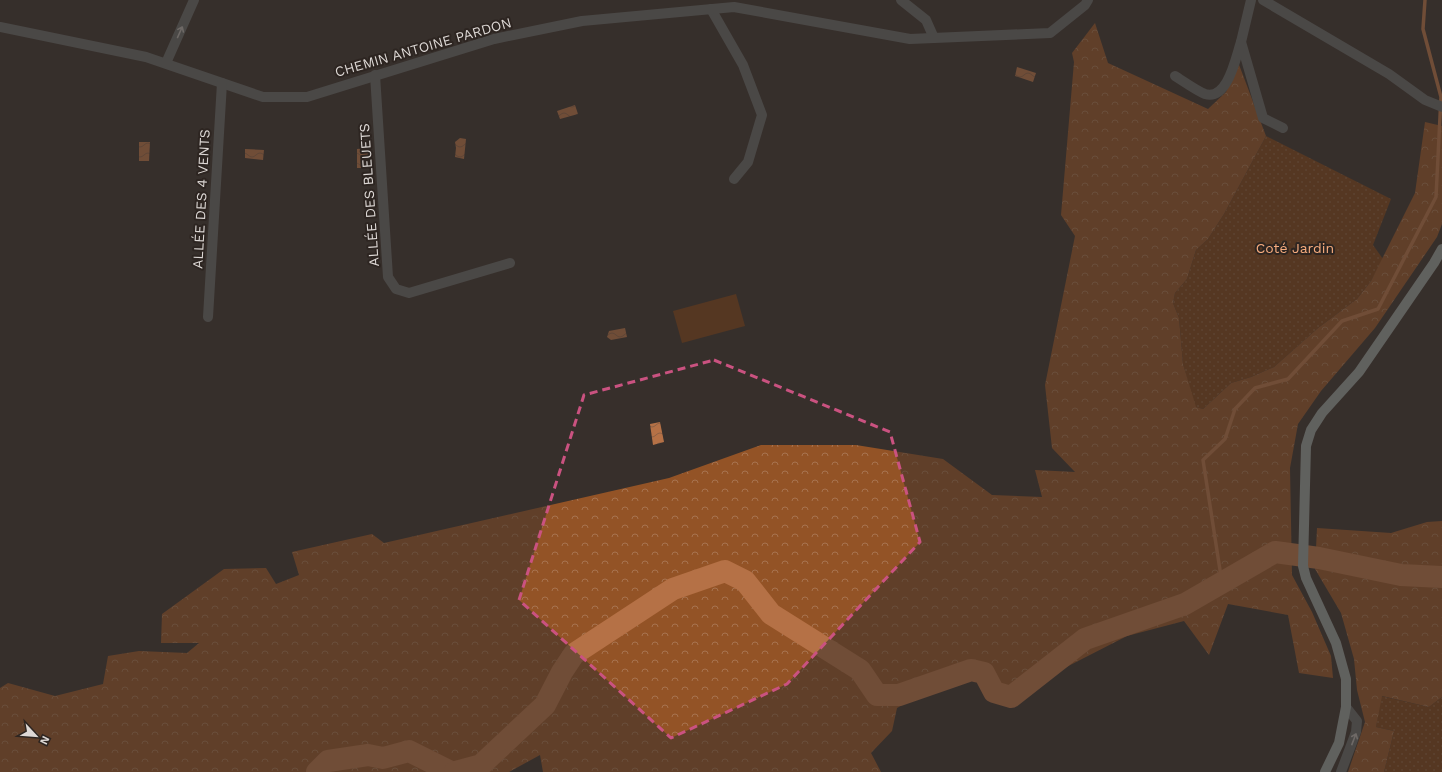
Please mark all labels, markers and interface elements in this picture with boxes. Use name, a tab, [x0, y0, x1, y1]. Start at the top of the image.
street label: CHEMIN ANTOINE PARDON	[333, 14, 513, 80]
one-way arrow	[177, 26, 184, 38]
street label: ALLÉE DES BLEUETS	[356, 123, 382, 267]
street label: ALLÉE DES 4 VENTS	[189, 129, 213, 269]
park label: Coté Jardin	[1256, 240, 1334, 256]
north arrow	[16, 716, 56, 756]
one-way arrow	[1350, 733, 1358, 745]
text: N	[37, 734, 52, 747]

